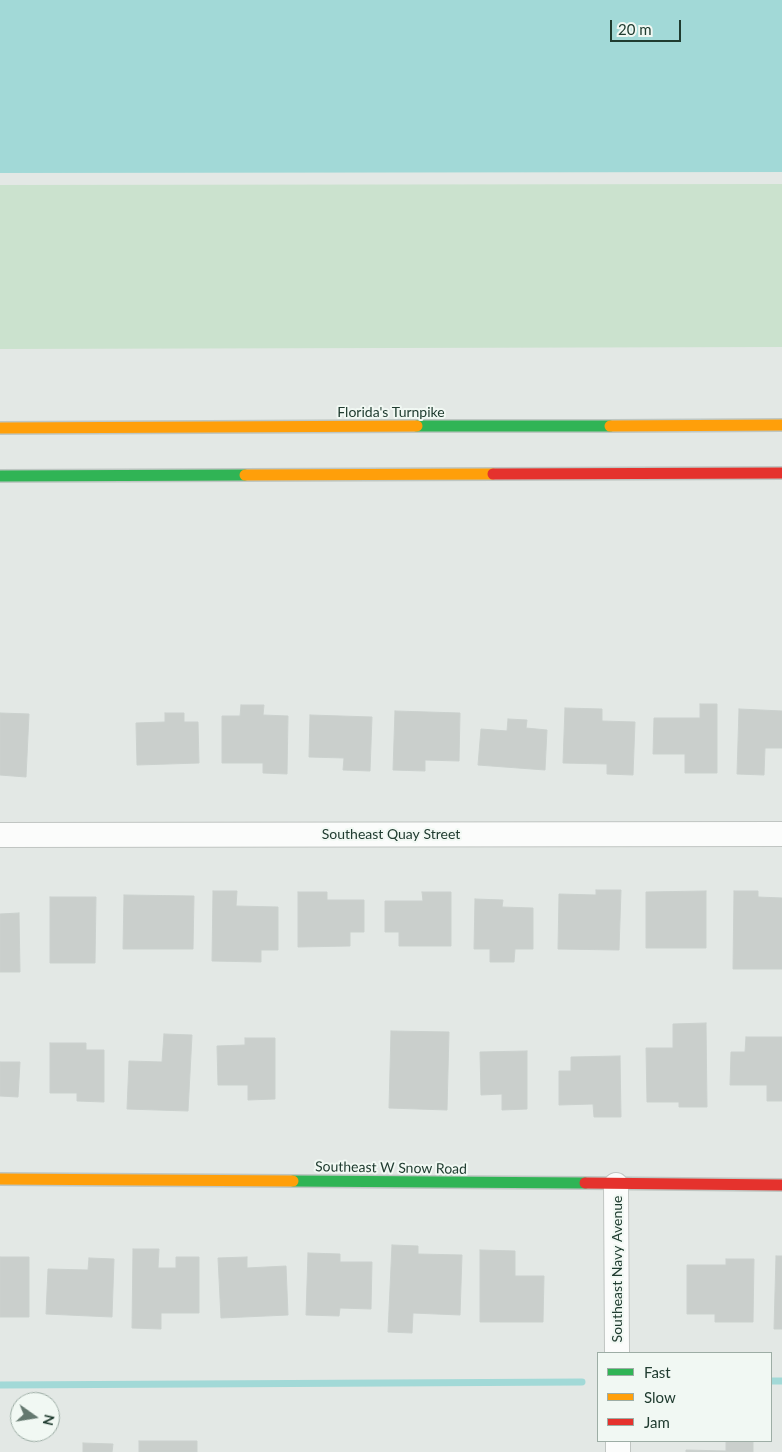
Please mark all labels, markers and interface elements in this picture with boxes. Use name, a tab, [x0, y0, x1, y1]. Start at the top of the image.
scale bar	[612, 10, 683, 42]
text: 20 m	[618, 20, 652, 38]
street label: Florida's Turnpike	[337, 404, 445, 420]
street label: Southeast Quay Street	[322, 826, 460, 842]
street label: Southeast W Snow Road	[315, 1158, 467, 1178]
street label: Southeast Navy Avenue	[609, 1196, 625, 1342]
legend	[597, 1352, 772, 1442]
text: Fast	[644, 1363, 671, 1381]
text: Slow	[644, 1388, 676, 1406]
north arrow	[10, 1392, 60, 1442]
text: N	[40, 1413, 59, 1427]
text: Jam	[644, 1413, 670, 1431]

